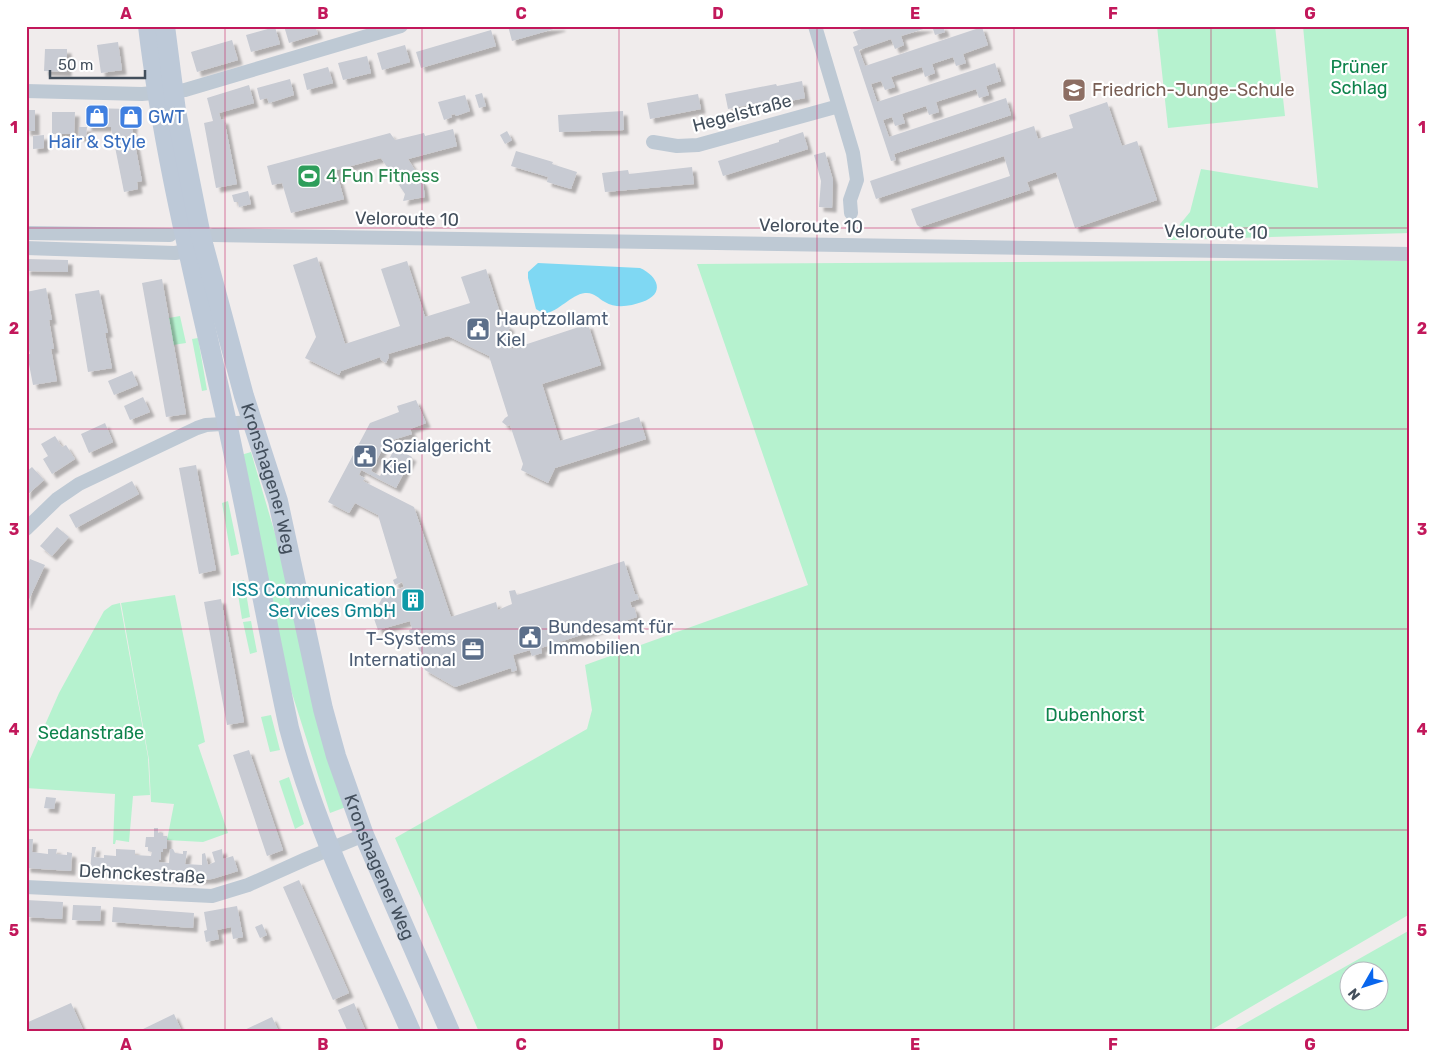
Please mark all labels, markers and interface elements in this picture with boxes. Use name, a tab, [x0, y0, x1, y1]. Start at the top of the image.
text: A	[120, 4, 132, 23]
text: B	[317, 4, 329, 23]
text: C	[515, 4, 527, 23]
text: D	[712, 4, 724, 23]
text: E	[910, 4, 920, 23]
text: F	[1108, 4, 1118, 23]
text: G	[1304, 4, 1316, 23]
scale bar	[50, 48, 145, 80]
text: 50 m	[58, 56, 93, 74]
park label: Prüner Schlag	[1330, 56, 1388, 99]
school or university icon: Friedrich-Junge-Schule	[1061, 77, 1087, 103]
place label: Friedrich-Junge-Schule	[1092, 79, 1295, 101]
street label: Hegelstraße	[690, 89, 794, 137]
shop icon: Hair & Style	[84, 103, 110, 129]
shop icon: GWT	[118, 104, 144, 130]
place label: GWT	[148, 106, 185, 128]
text: 1	[10, 118, 18, 137]
text: 1	[1418, 118, 1426, 137]
place label: Hair & Style	[48, 131, 146, 153]
sports icon: 4 Fun Fitness	[296, 163, 322, 189]
place label: 4 Fun Fitness	[326, 165, 439, 187]
street label: Veloroute 10	[355, 207, 459, 231]
street label: Veloroute 10	[759, 214, 863, 238]
street label: Veloroute 10	[1164, 220, 1268, 244]
place label: Hauptzollamt Kiel	[496, 308, 608, 351]
public building icon: Hauptzollamt Kiel	[465, 316, 491, 342]
text: 2	[9, 319, 19, 338]
text: 2	[1417, 319, 1427, 338]
street label: Kronshagener Weg	[236, 400, 300, 556]
place label: Sozialgericht Kiel	[382, 435, 491, 478]
public building icon: Sozialgericht Kiel	[352, 443, 378, 469]
text: 3	[9, 520, 19, 539]
text: 3	[1417, 520, 1427, 539]
place label: ISS Communication Services GmbH	[231, 579, 396, 622]
building icon: ISS Communication Services GmbH	[400, 587, 426, 613]
place label: Bundesamt für Immobilien	[548, 616, 673, 659]
public building icon: Bundesamt für Immobilien	[517, 624, 543, 650]
place label: T-Systems International	[349, 628, 456, 671]
office icon: T-Systems International	[460, 636, 486, 662]
park label: Dubenhorst	[1045, 704, 1145, 726]
text: 4	[9, 720, 20, 739]
text: 4	[1417, 720, 1428, 739]
park label: Sedanstraße	[38, 722, 144, 744]
street label: Kronshagener Weg	[339, 791, 419, 943]
street label: Dehnckestraße	[78, 860, 206, 888]
text: 5	[9, 921, 19, 940]
text: 5	[1417, 921, 1427, 940]
north arrow	[1338, 960, 1388, 1010]
text: N	[1345, 985, 1364, 1003]
text: A	[120, 1035, 132, 1054]
text: B	[317, 1035, 329, 1054]
text: C	[515, 1035, 527, 1054]
text: D	[712, 1035, 724, 1054]
text: E	[910, 1035, 920, 1054]
text: F	[1108, 1035, 1118, 1054]
text: G	[1304, 1035, 1316, 1054]

